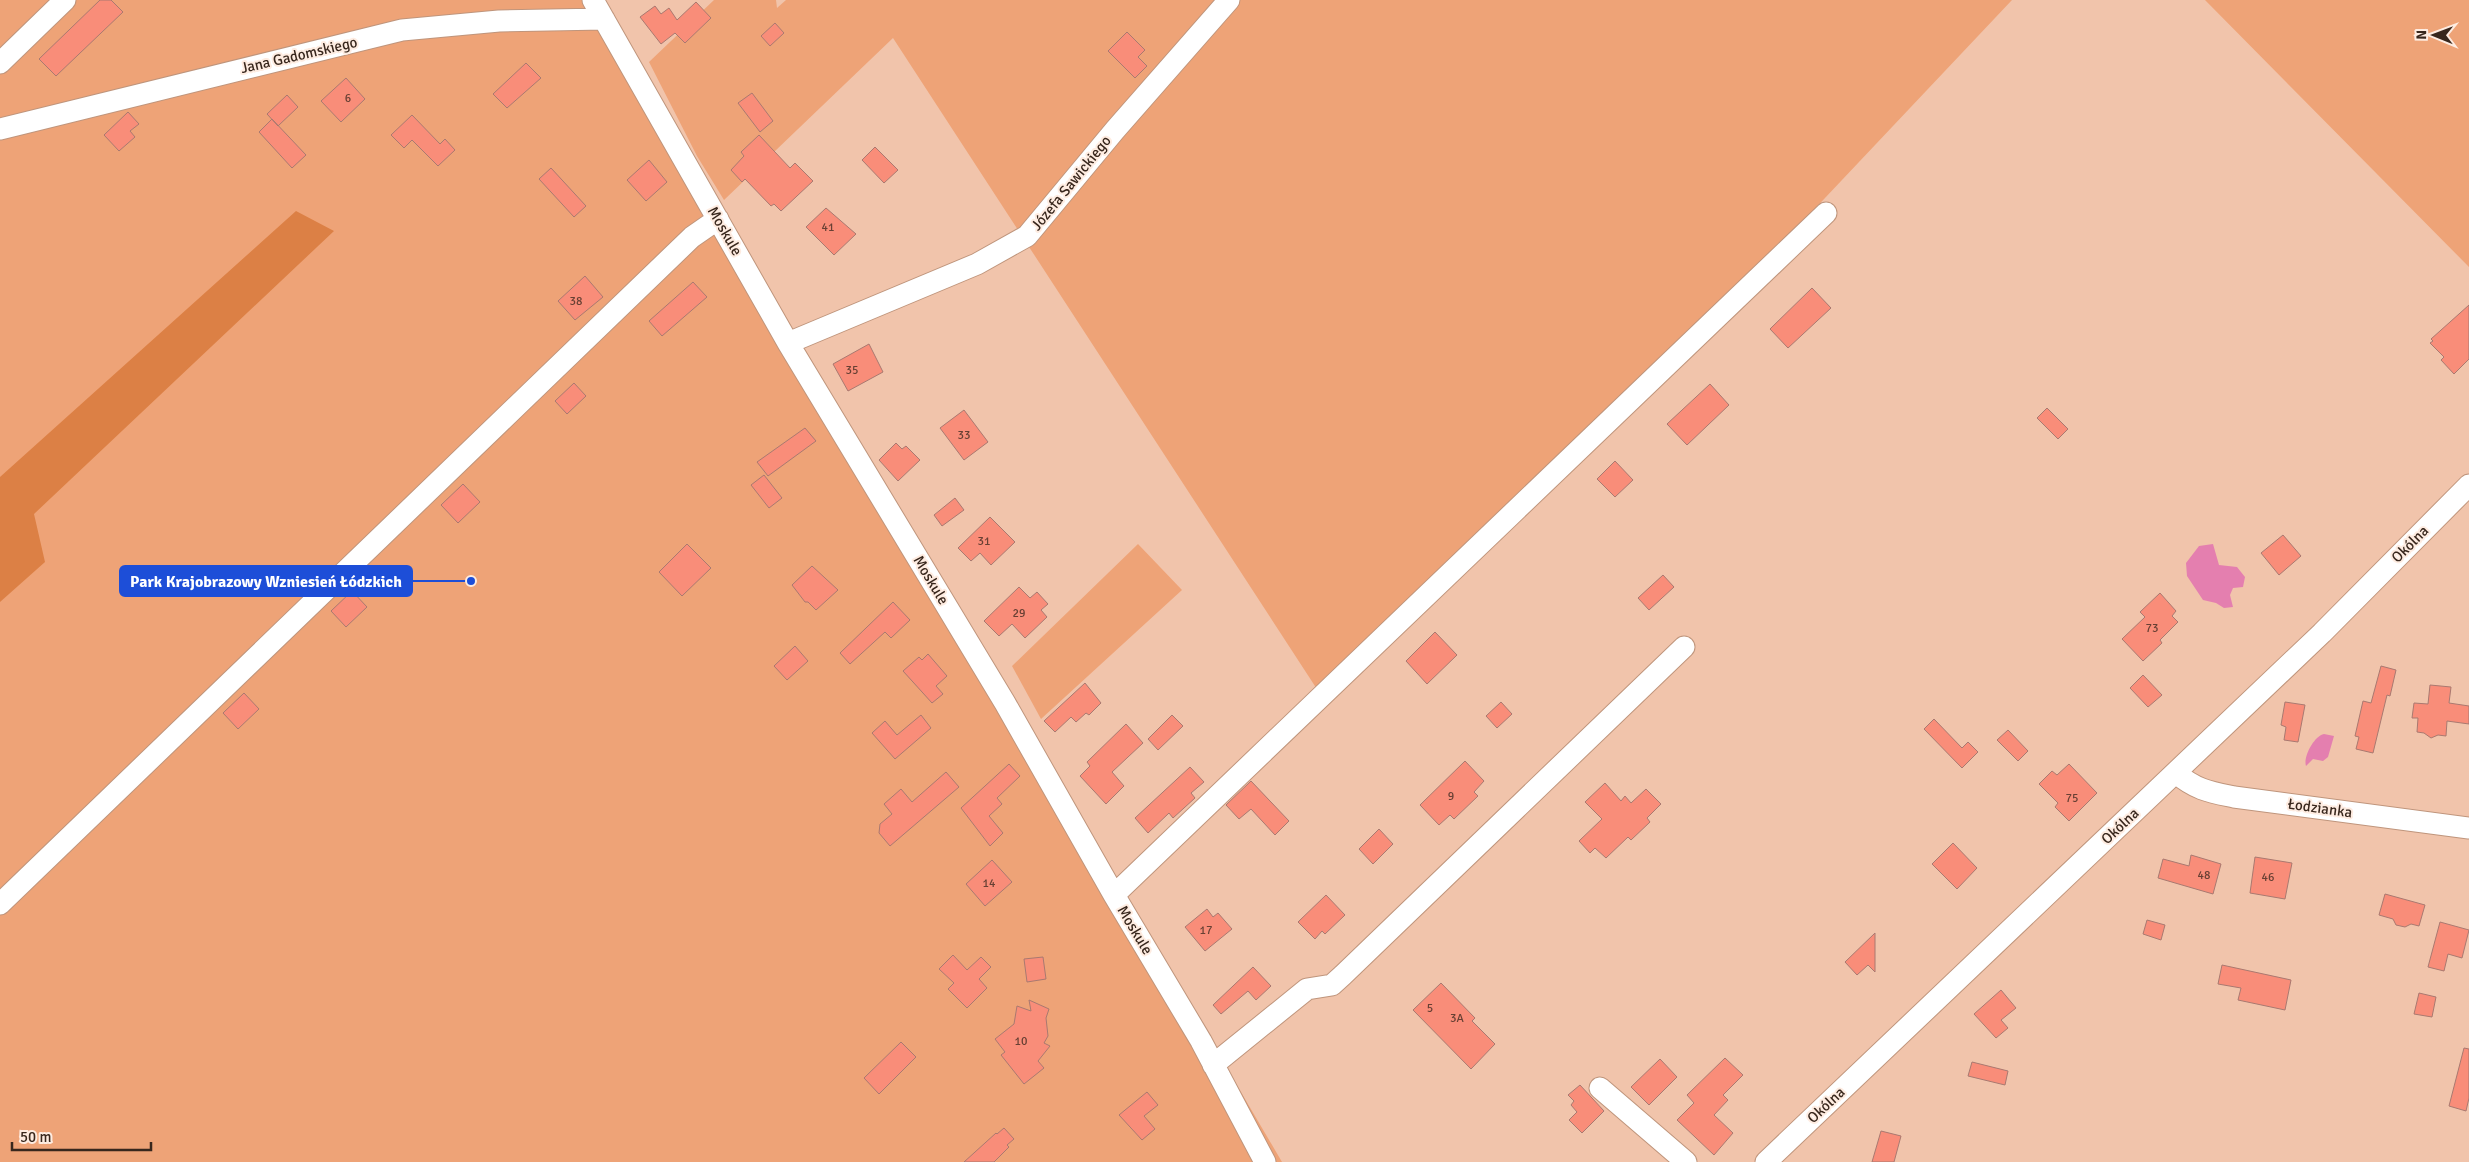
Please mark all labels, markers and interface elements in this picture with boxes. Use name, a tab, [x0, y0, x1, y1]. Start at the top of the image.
north arrow	[2409, 10, 2459, 60]
text: N	[2413, 30, 2430, 40]
street label: Jana Gadomskiego	[239, 33, 359, 77]
house number: 6	[345, 91, 351, 106]
street label: Józefa Sawickiego	[1027, 132, 1115, 234]
street label: Moskule	[704, 203, 746, 259]
house number: 41	[822, 220, 834, 235]
house number: 38	[570, 294, 582, 309]
house number: 35	[846, 363, 858, 378]
house number: 33	[958, 428, 970, 443]
street label: Okólna	[2388, 522, 2432, 566]
house number: 31	[978, 534, 990, 549]
street label: Moskule	[909, 552, 953, 608]
callout: Park Krajobrazowy Wzniesień Łódzkich	[120, 566, 412, 596]
text: Park Krajobrazowy Wzniesień Łódzkich	[130, 572, 402, 592]
house number: 29	[1013, 606, 1025, 621]
house number: 73	[2146, 621, 2158, 636]
house number: 9	[1448, 789, 1454, 804]
house number: 75	[2066, 791, 2078, 806]
street label: Łodzianka	[2287, 795, 2353, 821]
street label: Okólna	[2097, 804, 2143, 848]
house number: 48	[2198, 868, 2210, 883]
house number: 46	[2262, 870, 2274, 885]
house number: 14	[983, 876, 996, 891]
street label: Moskule	[1113, 902, 1157, 958]
house number: 17	[1200, 923, 1212, 938]
house number: 5	[1427, 1001, 1433, 1016]
house number: 3A	[1450, 1011, 1465, 1026]
house number: 10	[1015, 1034, 1027, 1049]
street label: Okólna	[1803, 1083, 1849, 1127]
scale bar	[12, 1120, 151, 1152]
text: 50 m	[20, 1128, 51, 1146]

